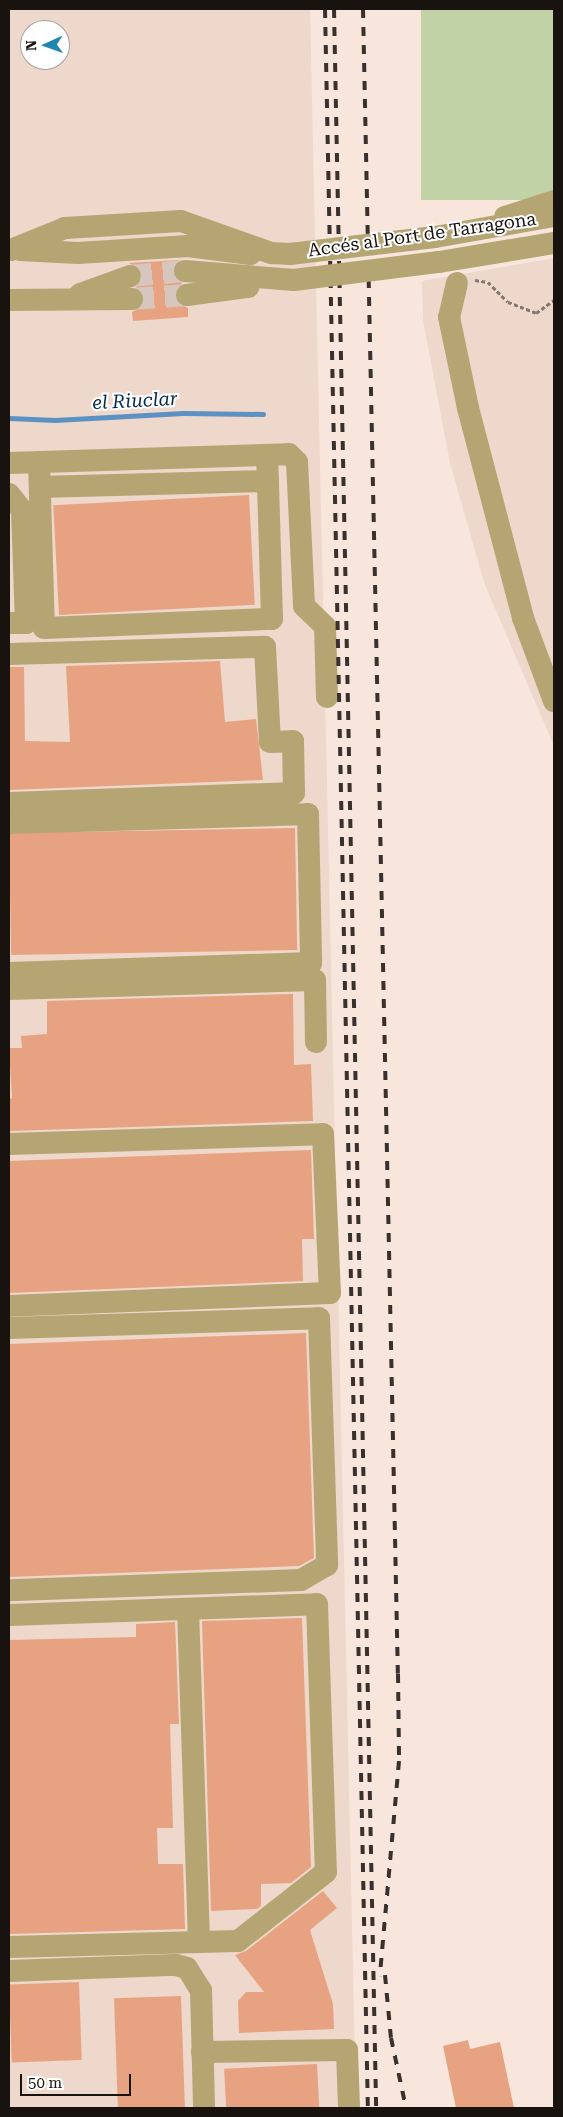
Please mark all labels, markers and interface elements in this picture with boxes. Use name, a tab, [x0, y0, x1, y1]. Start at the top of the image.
north arrow	[20, 20, 70, 70]
text: N	[23, 40, 39, 51]
street label: Accés al Port de Tarragona	[307, 208, 537, 262]
water label: el Riuclar	[92, 387, 178, 415]
scale bar	[22, 2064, 134, 2096]
text: 50 m	[28, 2074, 62, 2092]

